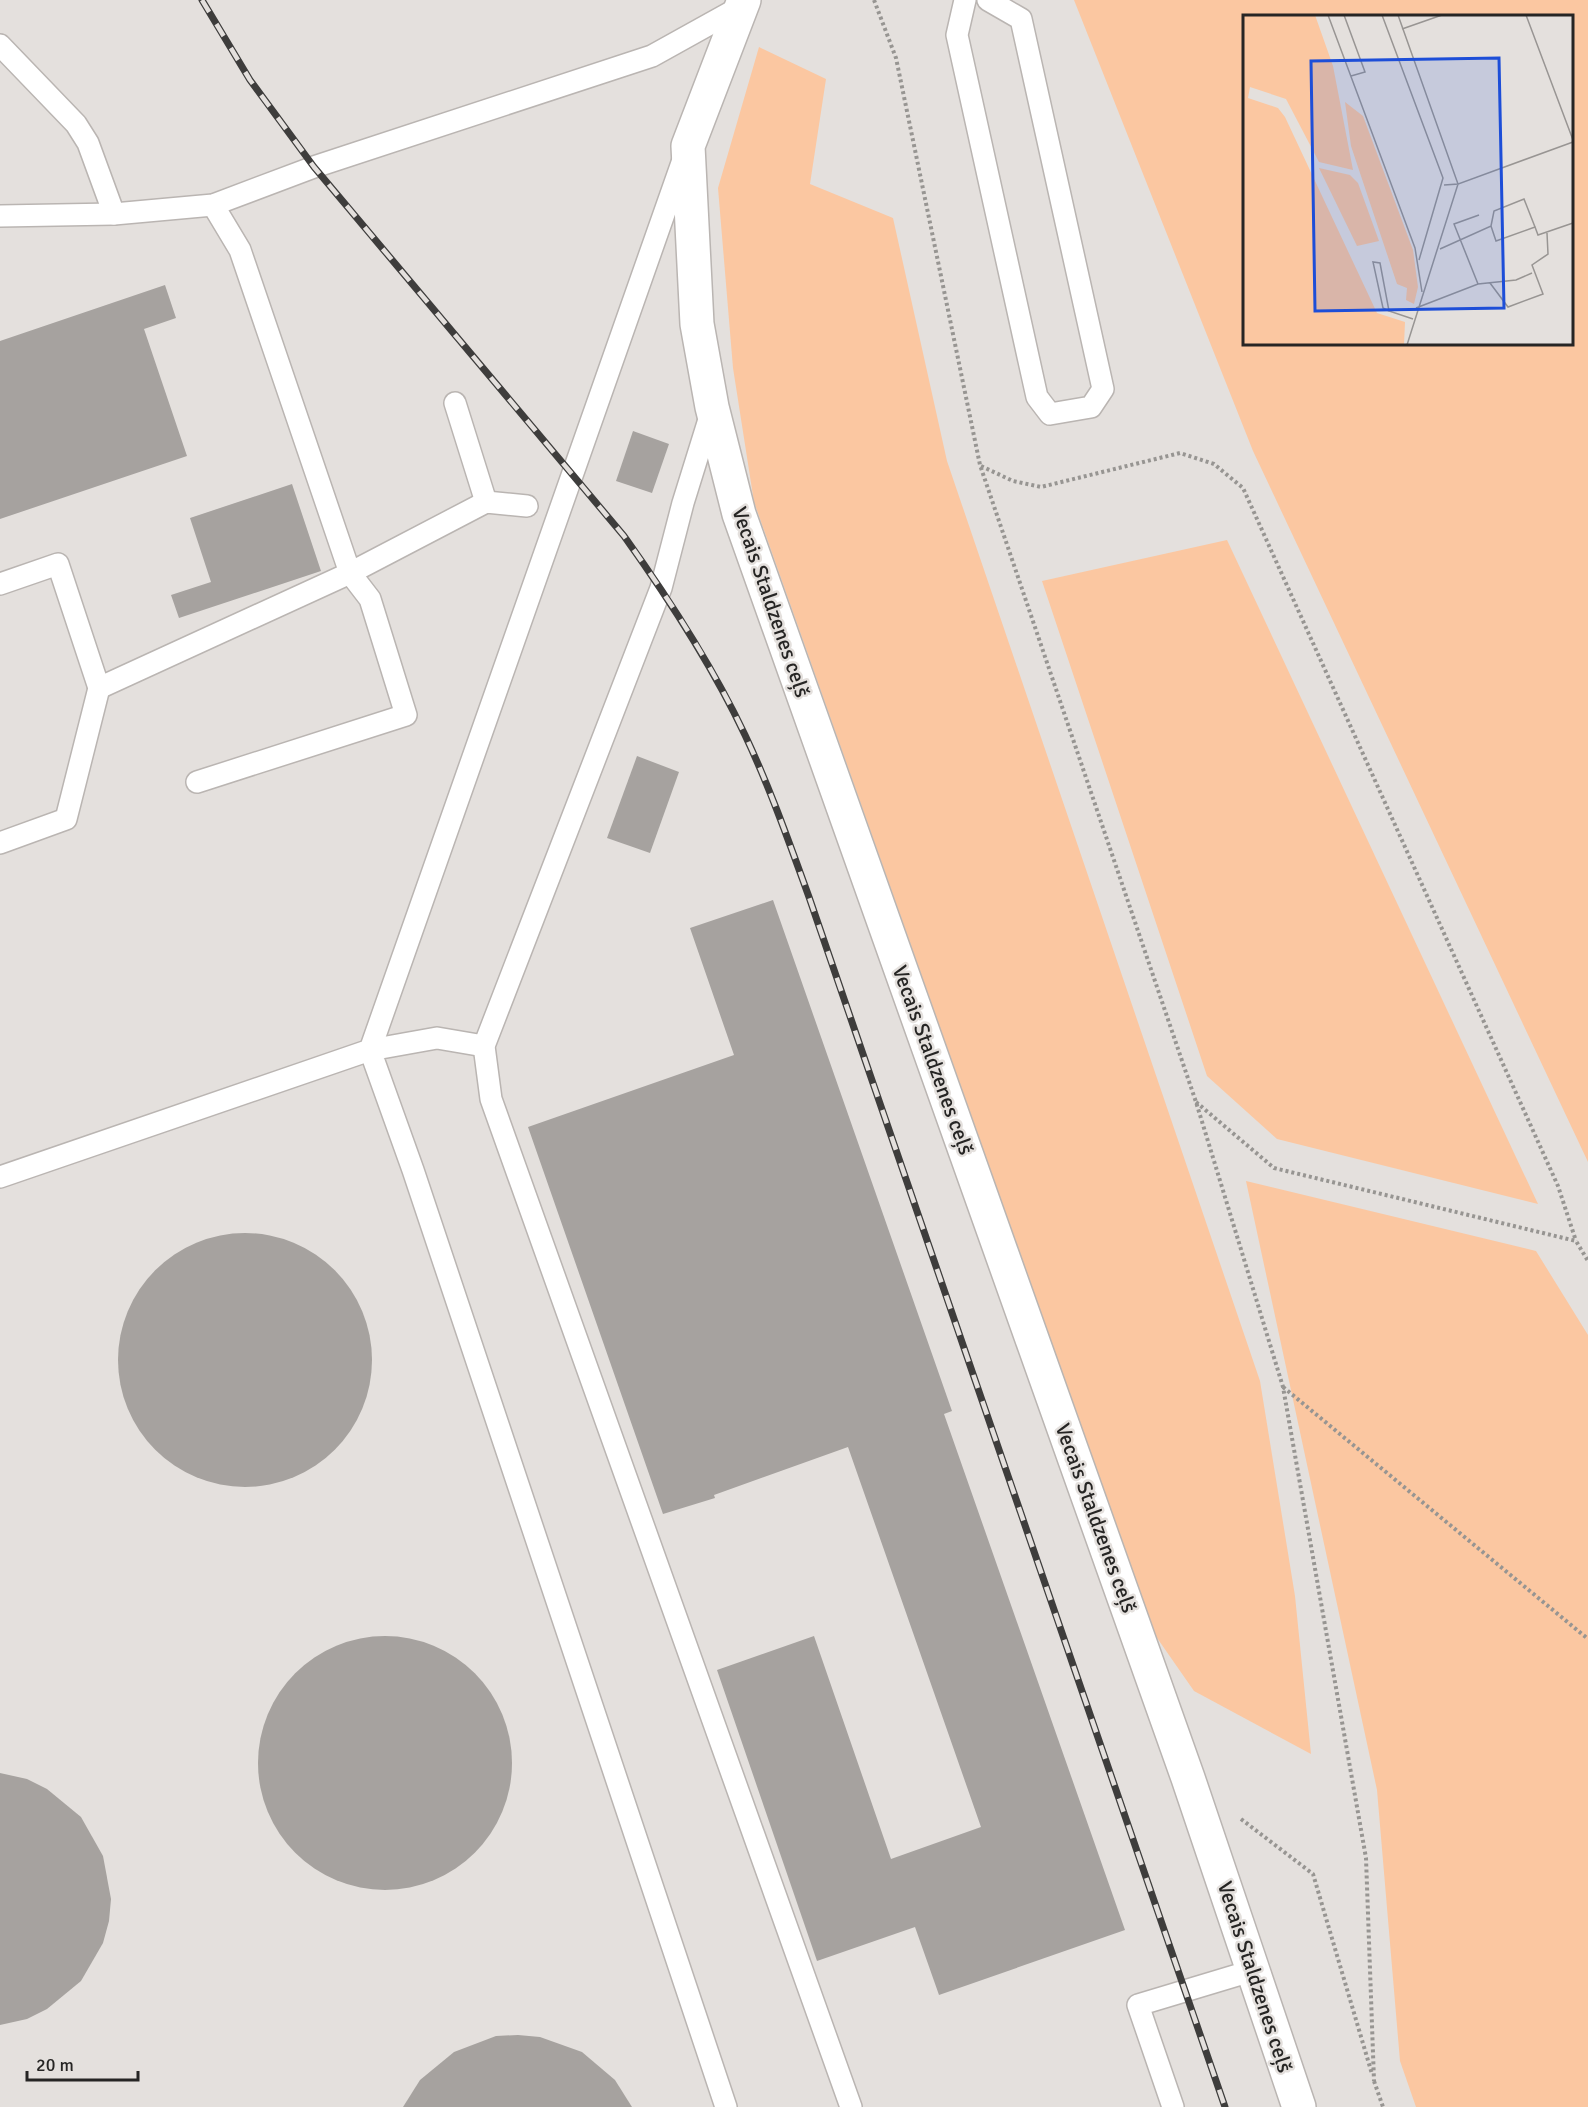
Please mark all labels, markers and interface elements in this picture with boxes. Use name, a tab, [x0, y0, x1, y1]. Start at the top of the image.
inset map	[1243, 15, 1573, 345]
street label: Vecais Staldzenes ceļš	[726, 503, 816, 701]
street label: Vecais Staldzenes ceļš	[887, 962, 979, 1158]
street label: Vecais Staldzenes ceļš	[1050, 1420, 1142, 1616]
street label: Vecais Staldzenes ceļš	[1212, 1878, 1298, 2076]
scale bar	[27, 2044, 138, 2082]
text: 20 m	[36, 2054, 74, 2076]

